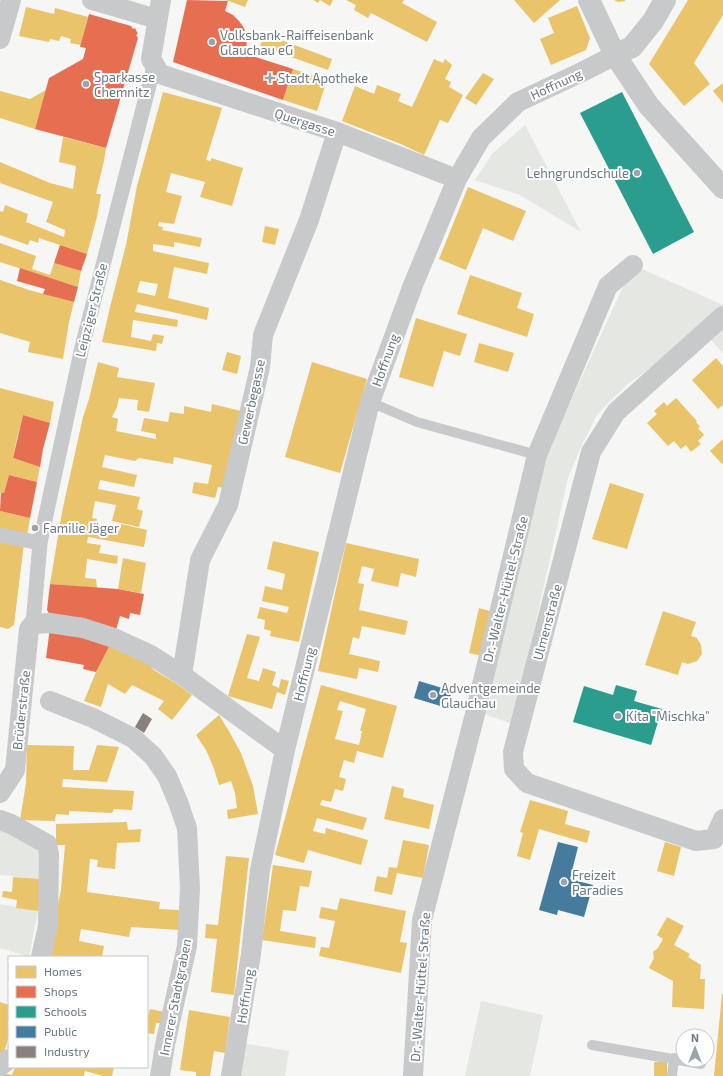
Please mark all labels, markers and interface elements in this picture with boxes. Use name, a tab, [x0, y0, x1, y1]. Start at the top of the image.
place label: Volksbank-Raiffeisenbank Glauchau eG	[220, 27, 374, 58]
marker: Volksbank-Raiffeisenbank Glauchau eG	[207, 37, 217, 47]
street label: Hoffnung	[528, 65, 584, 103]
place label: Sparkasse Chemnitz	[94, 69, 155, 100]
place label: Stadt Apotheke	[278, 70, 368, 86]
marker: Stadt Apotheke	[265, 73, 275, 83]
marker: Sparkasse Chemnitz	[81, 79, 91, 89]
street label: Quergasse	[273, 105, 337, 139]
place label: Lehngrundschule	[527, 165, 629, 181]
marker: Lehngrundschule	[632, 168, 642, 178]
street label: Leipziger Straße	[72, 261, 110, 359]
street label: Hoffnung	[368, 331, 402, 389]
street label: Gewerbegasse	[234, 358, 268, 446]
street label: Dr.-Walter-Hüttel-Straße	[479, 514, 531, 664]
place label: Familie Jäger	[43, 520, 119, 536]
marker: Familie Jäger	[30, 523, 40, 533]
street label: Ulmenstraße	[529, 582, 565, 662]
street label: Hoffnung	[290, 645, 318, 703]
street label: Brüderstraße	[9, 669, 33, 751]
place label: Adventgemeinde Glauchau	[441, 680, 541, 711]
marker: Adventgemeinde Glauchau	[428, 690, 438, 700]
place label: Kita "Mischka"	[626, 708, 710, 724]
marker: Kita "Mischka"	[613, 711, 623, 721]
place label: Freizeit Paradies	[572, 867, 623, 898]
marker: Freizeit Paradies	[559, 877, 569, 887]
street label: Dr.-Walter-Hüttel-Straße	[407, 912, 433, 1062]
street label: Innerer Stadtgraben	[156, 937, 194, 1057]
legend	[8, 956, 148, 1068]
text: Homes	[44, 964, 82, 978]
street label: Hoffnung	[233, 968, 257, 1024]
text: Shops	[44, 984, 78, 998]
text: Schools	[44, 1004, 87, 1018]
text: Public	[44, 1024, 77, 1038]
north arrow	[675, 1028, 715, 1068]
text: N	[691, 1031, 699, 1044]
text: Industry	[44, 1044, 90, 1058]

